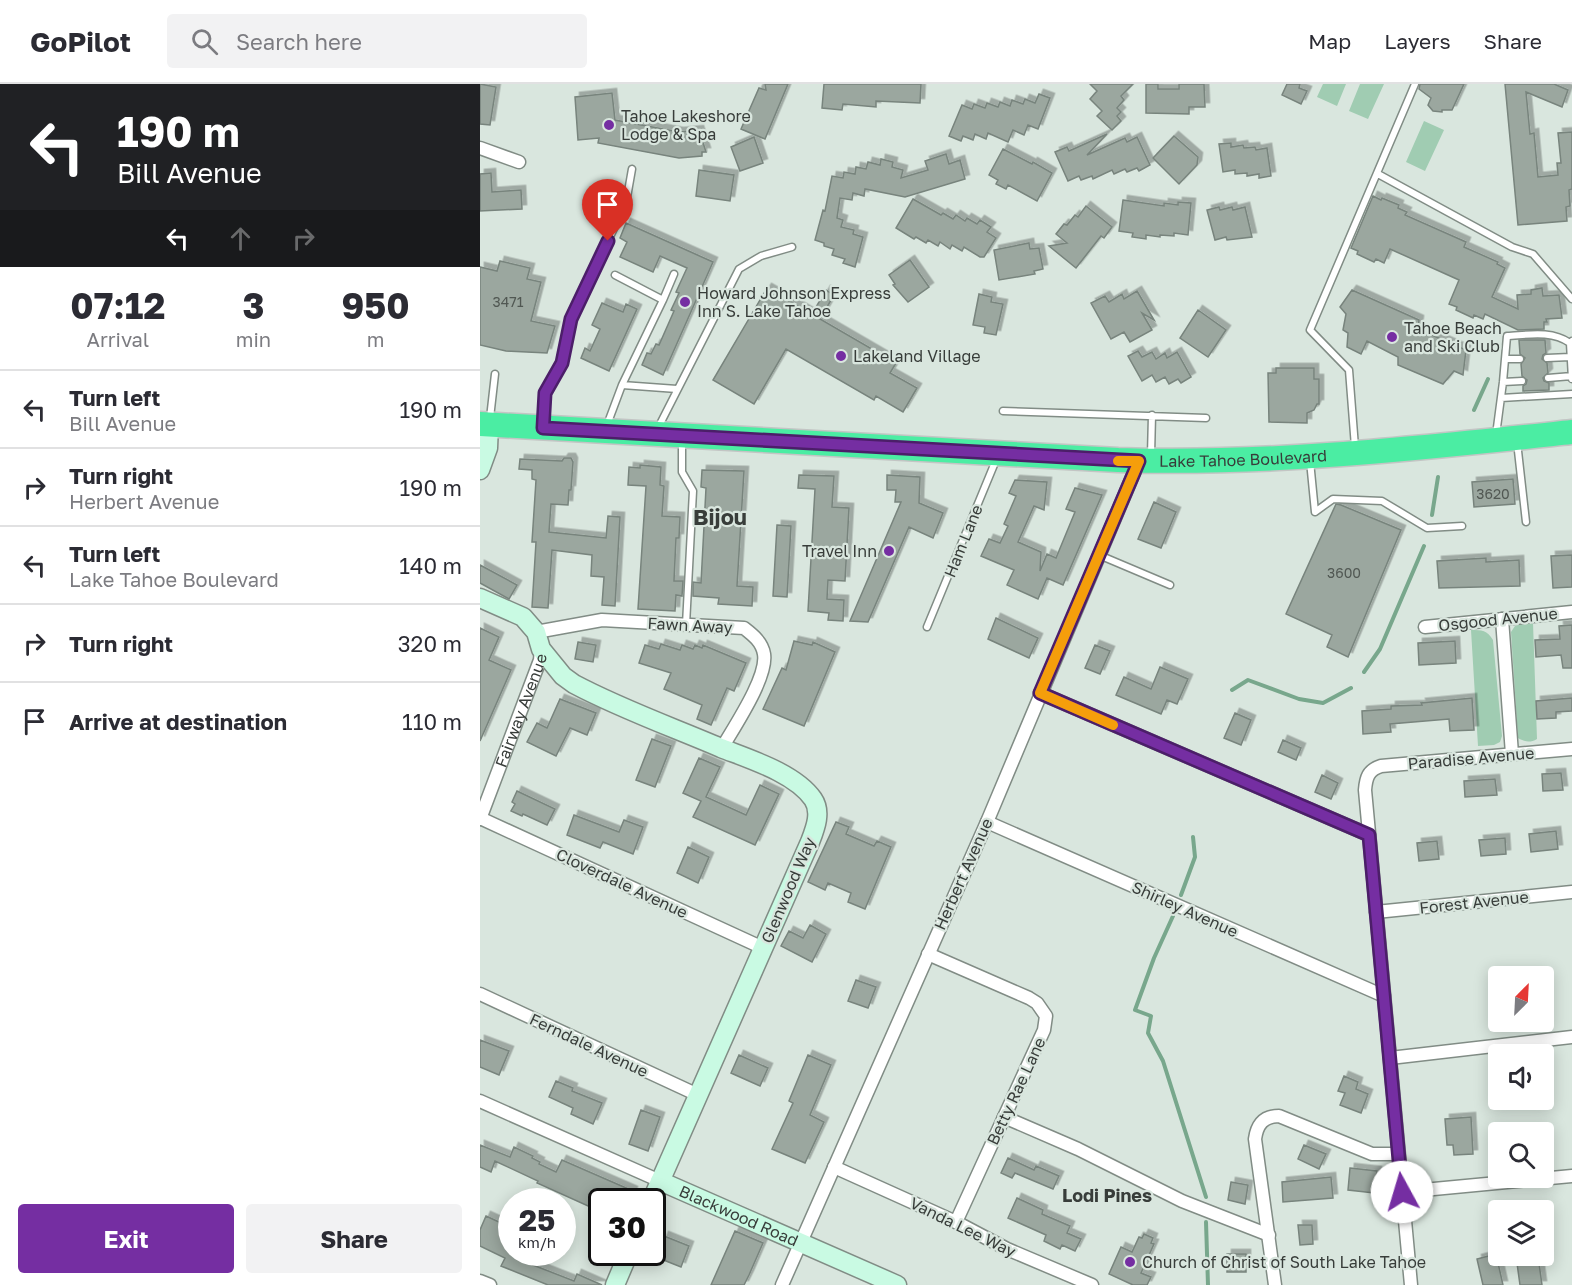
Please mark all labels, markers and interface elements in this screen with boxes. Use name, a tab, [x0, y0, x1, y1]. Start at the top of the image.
search box	[167, 14, 587, 68]
text: GoPilot	[30, 25, 131, 58]
icon: search	[188, 25, 221, 58]
text: Search here	[236, 28, 362, 55]
text: Map	[1308, 28, 1351, 54]
text: Layers	[1384, 28, 1451, 54]
text: Share	[1484, 28, 1542, 54]
text: 190 m	[117, 106, 240, 156]
place label: Tahoe Lakeshore Lodge & Spa	[621, 106, 751, 144]
icon: left	[18, 108, 96, 186]
marker: Tahoe Lakeshore Lodge & Spa	[602, 118, 616, 132]
text: Bill Avenue	[117, 157, 262, 189]
pin	[582, 179, 633, 241]
icon: arrive	[591, 188, 624, 221]
icon: left	[161, 222, 194, 255]
icon: ahead	[224, 222, 257, 255]
icon: right	[287, 222, 320, 255]
place label: Howard Johnson Express Inn S. Lake Tahoe	[697, 283, 891, 321]
text: 07:12	[70, 284, 165, 327]
text: 3	[242, 284, 264, 327]
text: 950	[341, 284, 410, 327]
house number: 3471	[493, 293, 524, 310]
marker: Howard Johnson Express Inn S. Lake Tahoe	[678, 295, 692, 309]
place label: Tahoe Beach and Ski Club	[1404, 318, 1502, 356]
text: Arrival	[87, 327, 149, 351]
text: min	[236, 327, 271, 351]
text: m	[367, 327, 384, 351]
marker: Tahoe Beach and Ski Club	[1385, 330, 1399, 344]
place label: Lakeland Village	[853, 346, 981, 366]
marker: Lakeland Village	[834, 349, 848, 363]
text: Turn left	[69, 384, 160, 411]
icon: left	[18, 393, 51, 426]
text: 190 m	[399, 396, 462, 423]
text: Bill Avenue	[69, 411, 176, 435]
street label: Lake Tahoe Boulevard	[1159, 445, 1328, 471]
text: Turn right	[69, 462, 173, 489]
icon: right	[18, 471, 51, 504]
text: 190 m	[399, 474, 462, 501]
house number: 3620	[1476, 485, 1510, 502]
text: Herbert Avenue	[69, 489, 219, 513]
street label: Ham Lane	[939, 502, 987, 580]
district label: Bijou	[693, 503, 747, 530]
text: Turn left	[69, 540, 160, 567]
place label: Travel Inn	[802, 541, 877, 561]
marker: Travel Inn	[882, 544, 896, 558]
icon: left	[18, 549, 51, 582]
text: 140 m	[399, 552, 462, 579]
house number: 3600	[1327, 564, 1361, 581]
text: Lake Tahoe Boulevard	[69, 567, 279, 591]
street label: Osgood Avenue	[1437, 603, 1559, 635]
street label: Fawn Away	[647, 613, 733, 637]
icon: right	[18, 627, 51, 660]
text: Turn right	[69, 630, 173, 657]
text: 320 m	[398, 630, 462, 657]
street label: Fairway Avenue	[490, 653, 551, 770]
icon: arrive	[18, 705, 51, 738]
text: Arrive at destination	[69, 708, 287, 735]
text: 110 m	[402, 708, 462, 735]
street label: Paradise Avenue	[1407, 743, 1535, 773]
street label: Herbert Avenue	[929, 815, 997, 933]
street label: Glenwood Way	[757, 834, 819, 946]
street label: Cloverdale Avenue	[553, 844, 691, 922]
street label: Shirley Avenue	[1129, 877, 1241, 941]
street label: Forest Avenue	[1418, 886, 1530, 918]
north arrow	[1488, 966, 1554, 1032]
map controls	[1488, 966, 1554, 1266]
street label: Ferndale Avenue	[527, 1009, 651, 1081]
street label: Betty Rae Lane	[982, 1034, 1050, 1148]
button: sound	[1488, 1044, 1554, 1110]
button: search	[1488, 1122, 1554, 1188]
position arrow	[1370, 1160, 1434, 1224]
street label: Blackwood Road	[676, 1181, 801, 1250]
district label: Lodi Pines	[1062, 1184, 1152, 1206]
speed limit sign: 30	[588, 1188, 666, 1266]
street label: Vanda Lee Way	[907, 1193, 1019, 1261]
button: layers	[1488, 1200, 1554, 1266]
text: 25	[519, 1202, 555, 1238]
button: Exit	[18, 1204, 234, 1273]
button: Share	[246, 1204, 462, 1273]
text: km/h	[518, 1233, 556, 1251]
place label: Church of Christ of South Lake Tahoe	[1142, 1252, 1426, 1272]
marker: Church of Christ of South Lake Tahoe	[1123, 1255, 1137, 1269]

